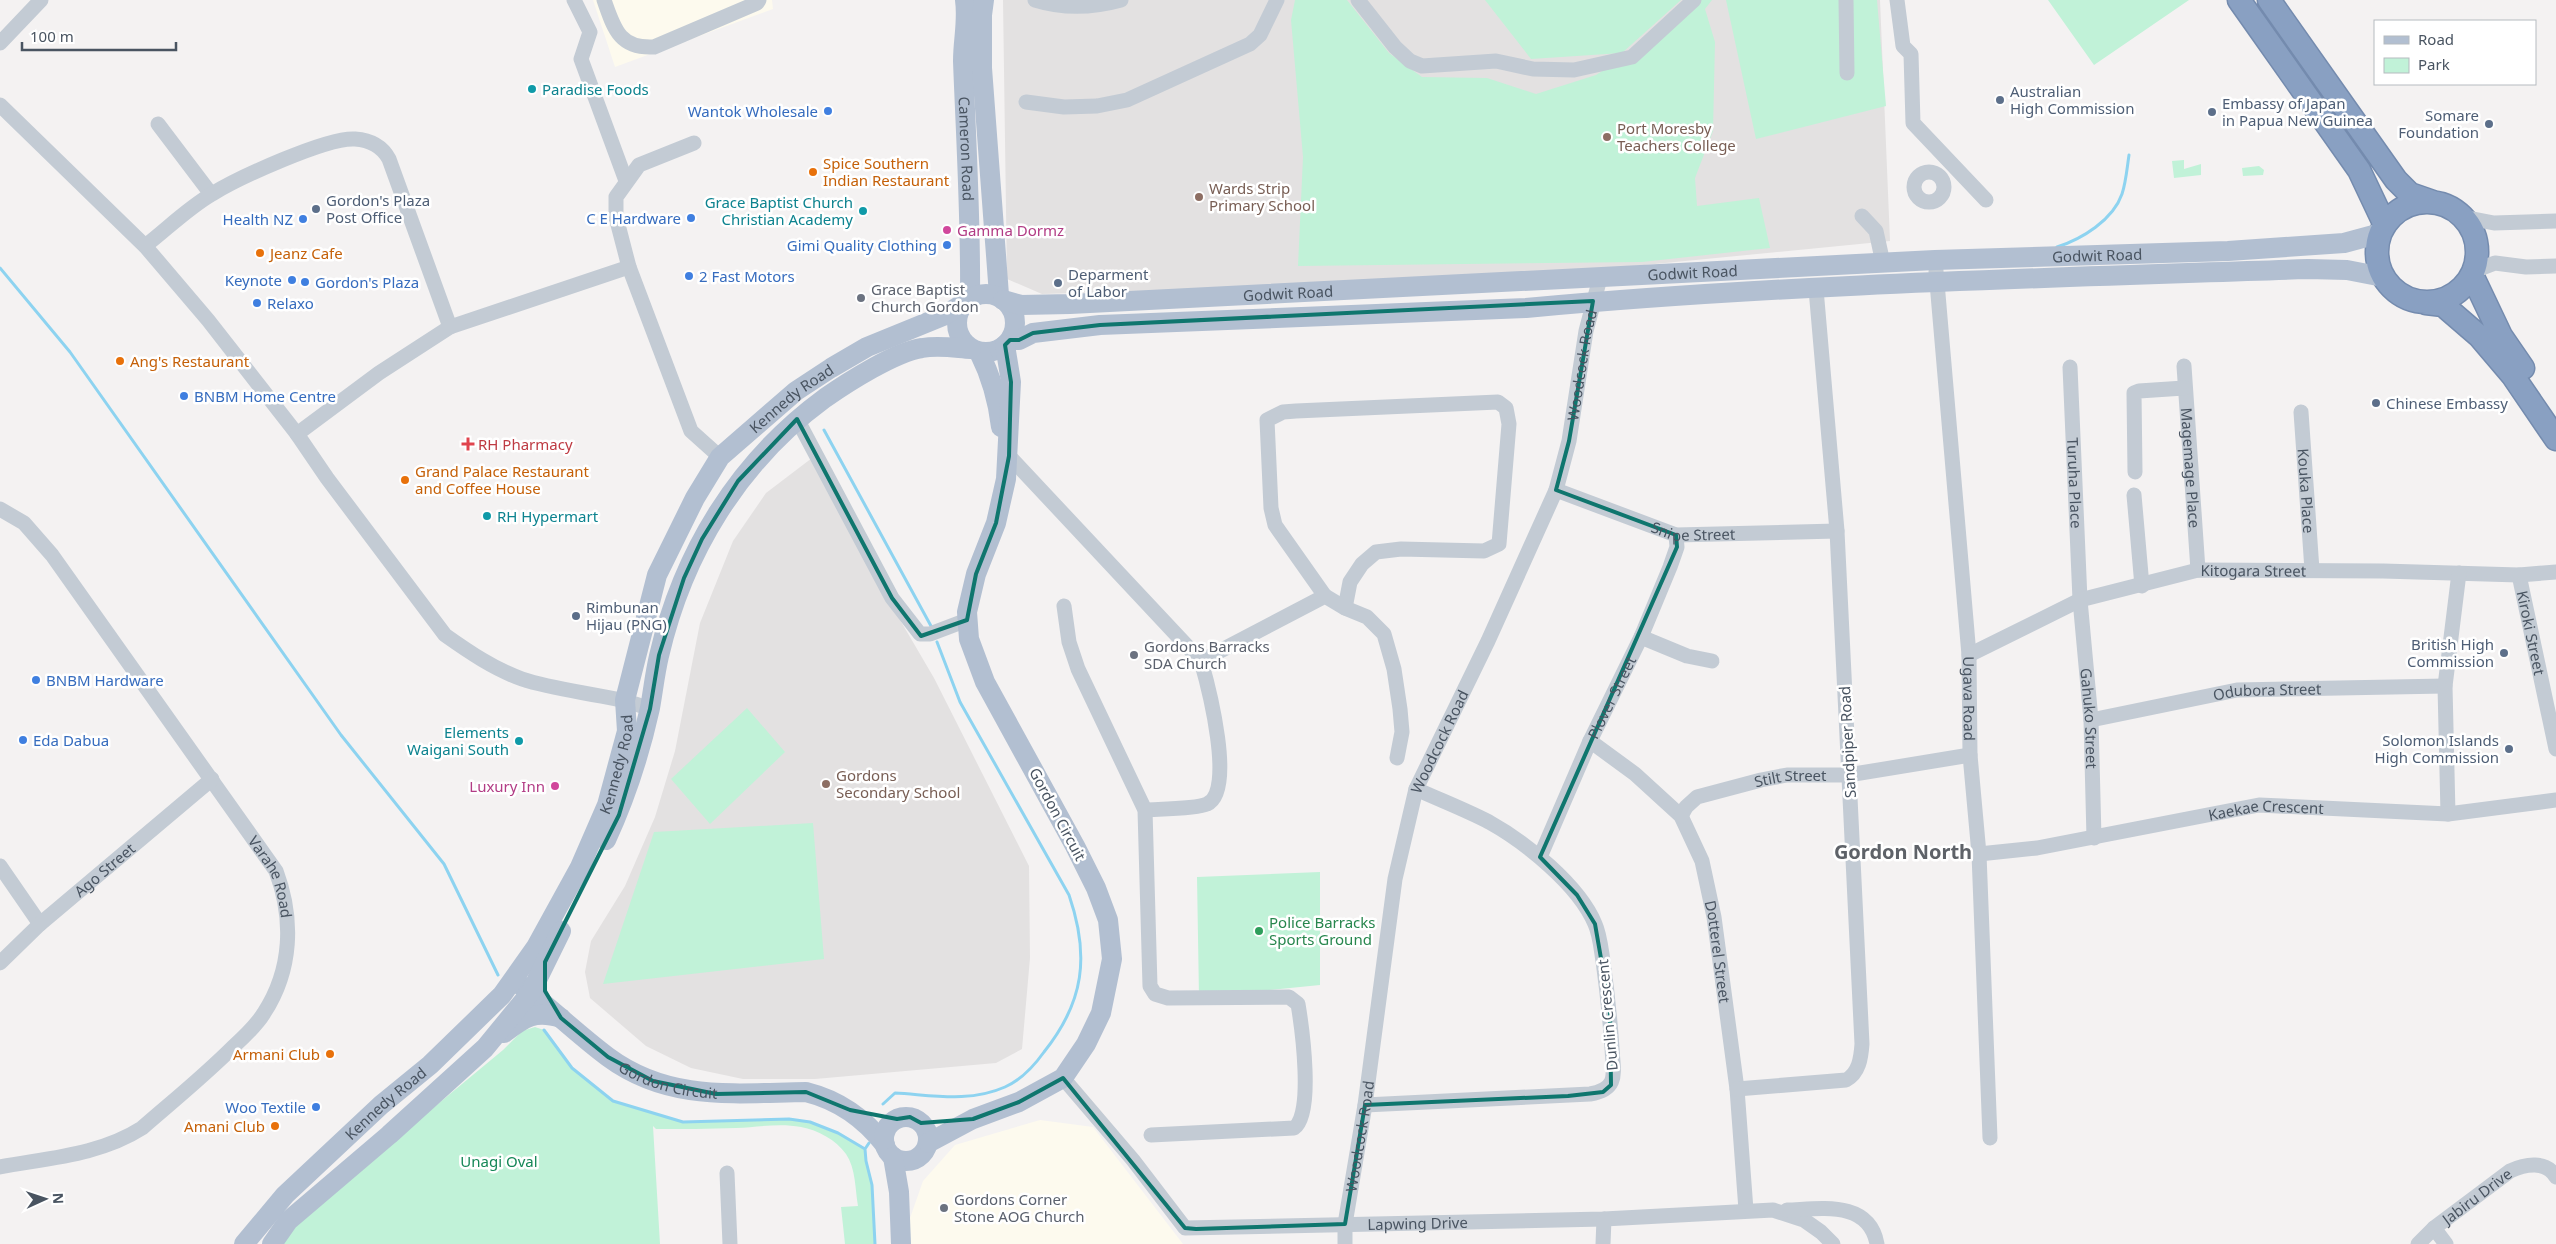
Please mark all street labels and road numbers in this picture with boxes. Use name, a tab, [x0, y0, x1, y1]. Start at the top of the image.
street label: Cameron Road	[954, 96, 979, 201]
street label: Godwit Road	[2052, 244, 2143, 266]
street label: Godwit Road	[1647, 260, 1738, 285]
street label: Godwit Road	[1242, 281, 1334, 305]
street label: Woodcock Road	[1562, 307, 1601, 422]
street label: Kennedy Road	[745, 359, 837, 437]
street label: Magemage Place	[2177, 407, 2205, 529]
street label: Turuha Place	[2063, 437, 2087, 529]
street label: Kouka Place	[2294, 448, 2319, 534]
street label: Snipe Street	[1648, 517, 1736, 545]
street label: Kitogara Street	[2201, 560, 2307, 581]
street label: Kiroki Street	[2513, 589, 2550, 677]
street label: Plover Street	[1583, 652, 1640, 742]
street label: Ugava Road	[1959, 656, 1980, 741]
street label: Gahuko Street	[2076, 667, 2102, 770]
street label: Odubora Street	[2211, 678, 2322, 705]
street label: Woodcock Road	[1406, 686, 1473, 796]
street label: Sandpiper Road	[1834, 686, 1860, 798]
street label: Kennedy Road	[594, 714, 637, 817]
street label: Gordon Circuit	[1025, 764, 1091, 864]
street label: Stilt Street	[1752, 765, 1827, 791]
street label: Kaekae Crescent	[2206, 795, 2325, 825]
street label: Varahe Road	[244, 832, 297, 919]
street label: Ago Street	[70, 838, 139, 901]
street label: Dotterel Street	[1701, 899, 1735, 1005]
street label: Dunlin Crescent	[1592, 958, 1622, 1072]
street label: Gordon Circuit	[615, 1057, 719, 1103]
street label: Kennedy Road	[340, 1062, 430, 1144]
street label: Woodcock Road	[1341, 1079, 1378, 1193]
street label: Jabiru Drive	[2436, 1163, 2516, 1230]
street label: Lapwing Drive	[1367, 1212, 1468, 1234]

